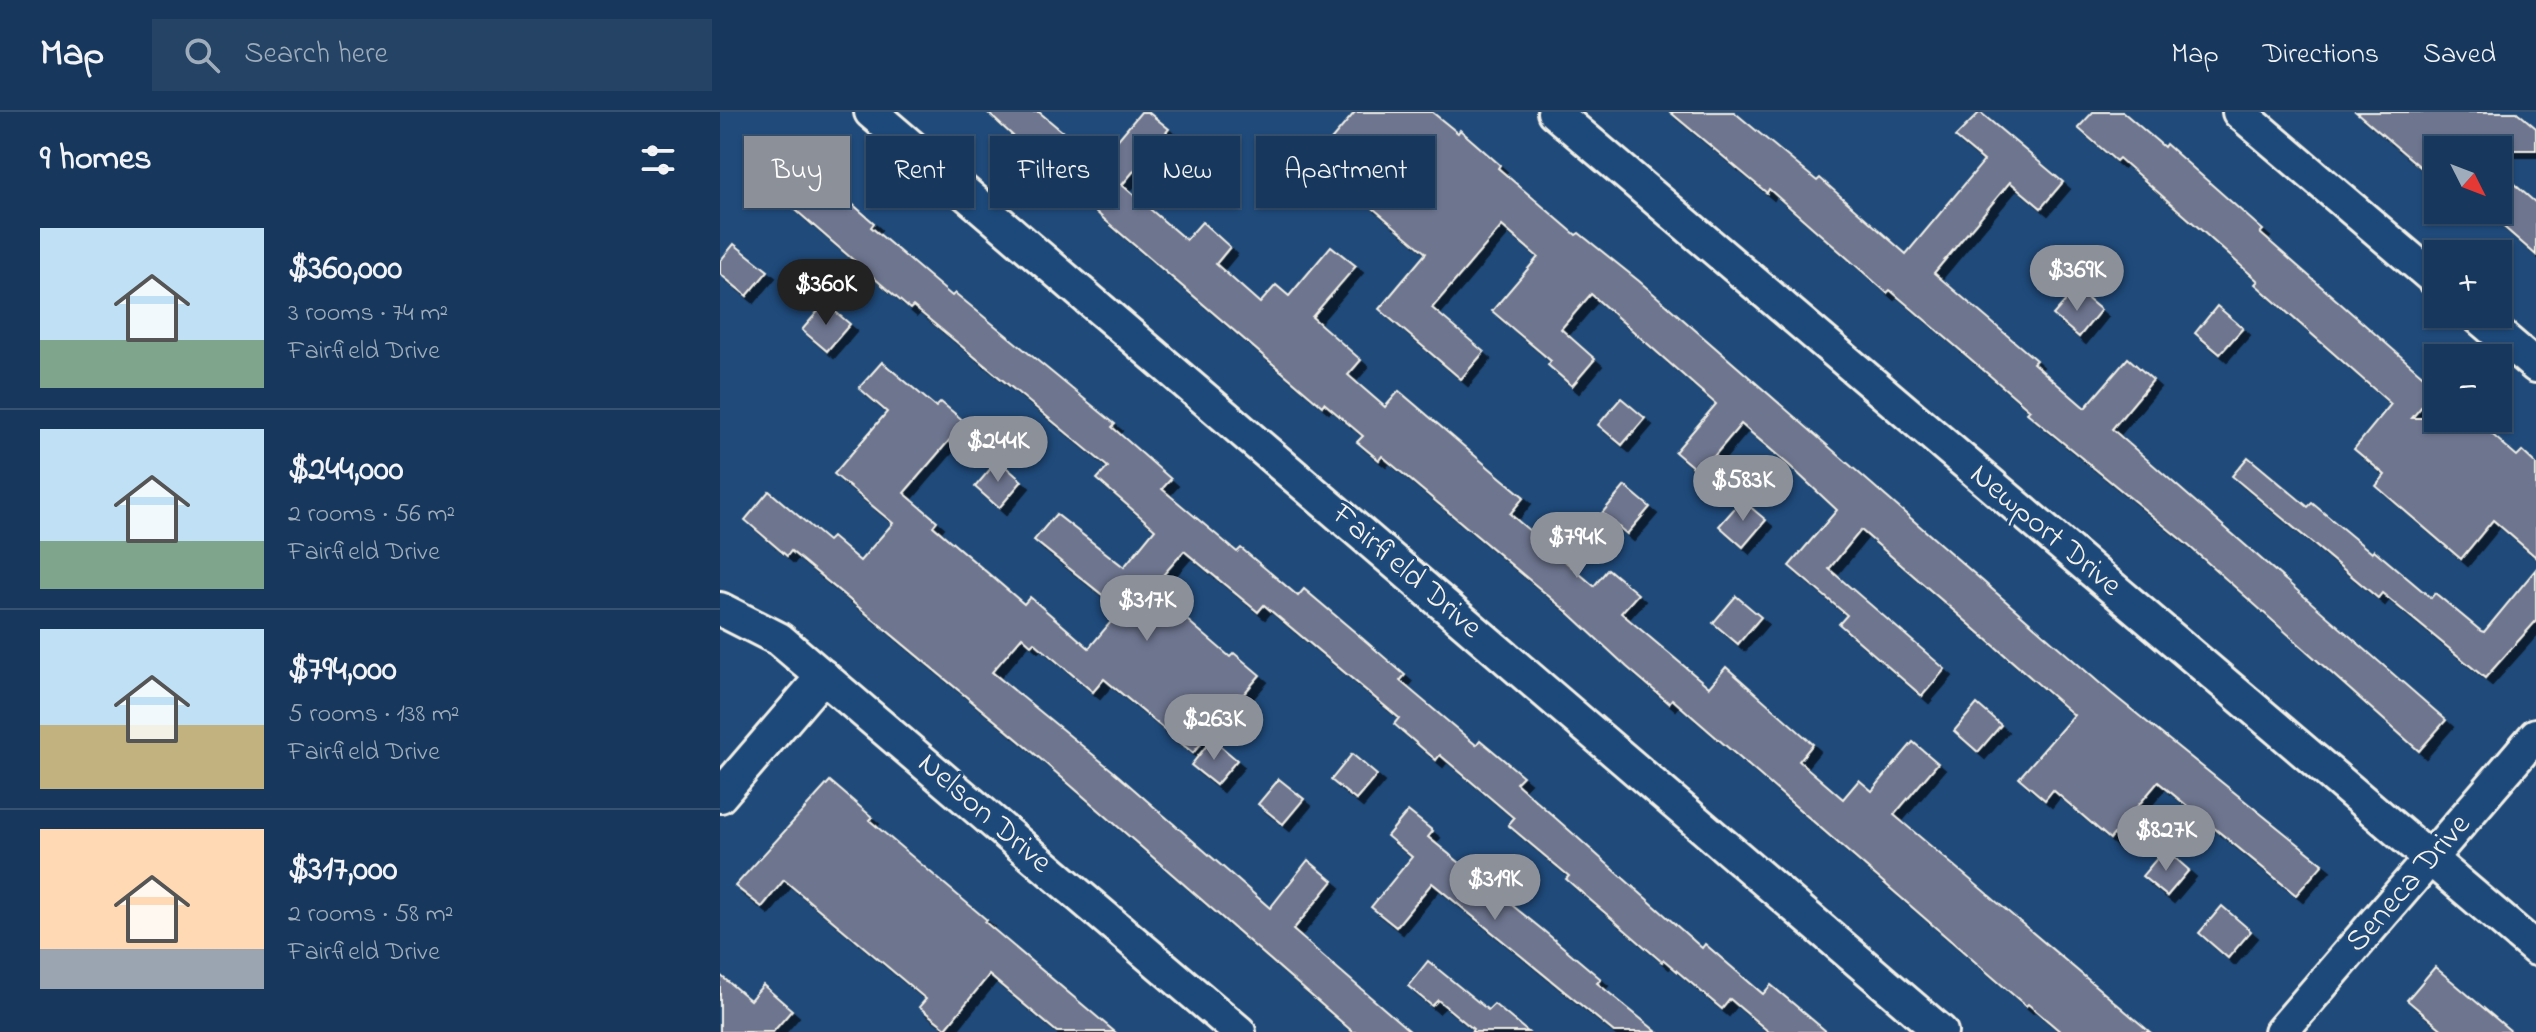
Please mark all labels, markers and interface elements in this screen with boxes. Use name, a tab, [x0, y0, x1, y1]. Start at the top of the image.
search box	[152, 19, 712, 91]
text: Map	[40, 27, 104, 83]
icon: search	[180, 33, 224, 77]
text: Search here	[244, 33, 388, 77]
text: Map	[2171, 35, 2219, 76]
text: Directions	[2263, 35, 2379, 76]
text: Saved	[2423, 35, 2496, 76]
text: 9 homes	[40, 135, 152, 185]
chip: Buy	[744, 136, 850, 208]
chip: Rent	[866, 136, 974, 208]
chip: Filters	[990, 136, 1118, 208]
chip: New	[1134, 136, 1240, 208]
chip: Apartment	[1256, 136, 1435, 208]
north arrow	[2424, 136, 2512, 224]
map controls	[2424, 136, 2512, 432]
icon: filters	[636, 138, 680, 182]
button: +	[2424, 240, 2512, 328]
text: $360,000	[288, 245, 402, 295]
pin: $369K	[2021, 245, 2133, 313]
text: $369K	[2048, 252, 2106, 290]
pin: $360K	[770, 259, 882, 327]
icon: home	[104, 260, 200, 356]
text: $360K	[795, 266, 857, 304]
text: 3 rooms · 74 m²	[288, 295, 448, 333]
text: Fairfield Drive	[288, 333, 440, 371]
button: −	[2424, 344, 2512, 432]
pin: $244K	[942, 416, 1054, 484]
text: $244K	[967, 423, 1029, 461]
text: $244,000	[288, 446, 403, 496]
street label: Newport Drive	[1958, 453, 2132, 609]
pin: $583K	[1687, 455, 1799, 523]
icon: home	[104, 461, 200, 557]
text: $583K	[1711, 462, 1775, 500]
street label: Fairfield Drive	[1319, 492, 1492, 651]
text: 2 rooms · 56 m²	[288, 496, 455, 534]
pin: $794K	[1521, 512, 1633, 580]
text: $794K	[1548, 519, 1606, 557]
text: Fairfield Drive	[288, 534, 440, 572]
pin: $317K	[1091, 575, 1203, 643]
text: $317K	[1118, 582, 1176, 620]
text: $794,000	[288, 646, 397, 696]
icon: home	[104, 661, 200, 757]
pin: $263K	[1158, 694, 1270, 762]
text: 5 rooms · 138 m²	[288, 696, 460, 734]
text: $263K	[1182, 701, 1246, 739]
text: Fairfield Drive	[288, 734, 440, 772]
street label: Nelson Drive	[906, 742, 1062, 886]
street label: Seneca Drive	[2335, 803, 2483, 964]
pin: $827K	[2110, 805, 2222, 873]
text: $827K	[2135, 812, 2197, 850]
text: $317,000	[288, 846, 397, 896]
pin: $319K	[1439, 854, 1551, 922]
icon: home	[104, 861, 200, 957]
text: $319K	[1467, 861, 1523, 899]
text: 2 rooms · 58 m²	[288, 896, 454, 934]
text: Fairfield Drive	[288, 934, 440, 972]

